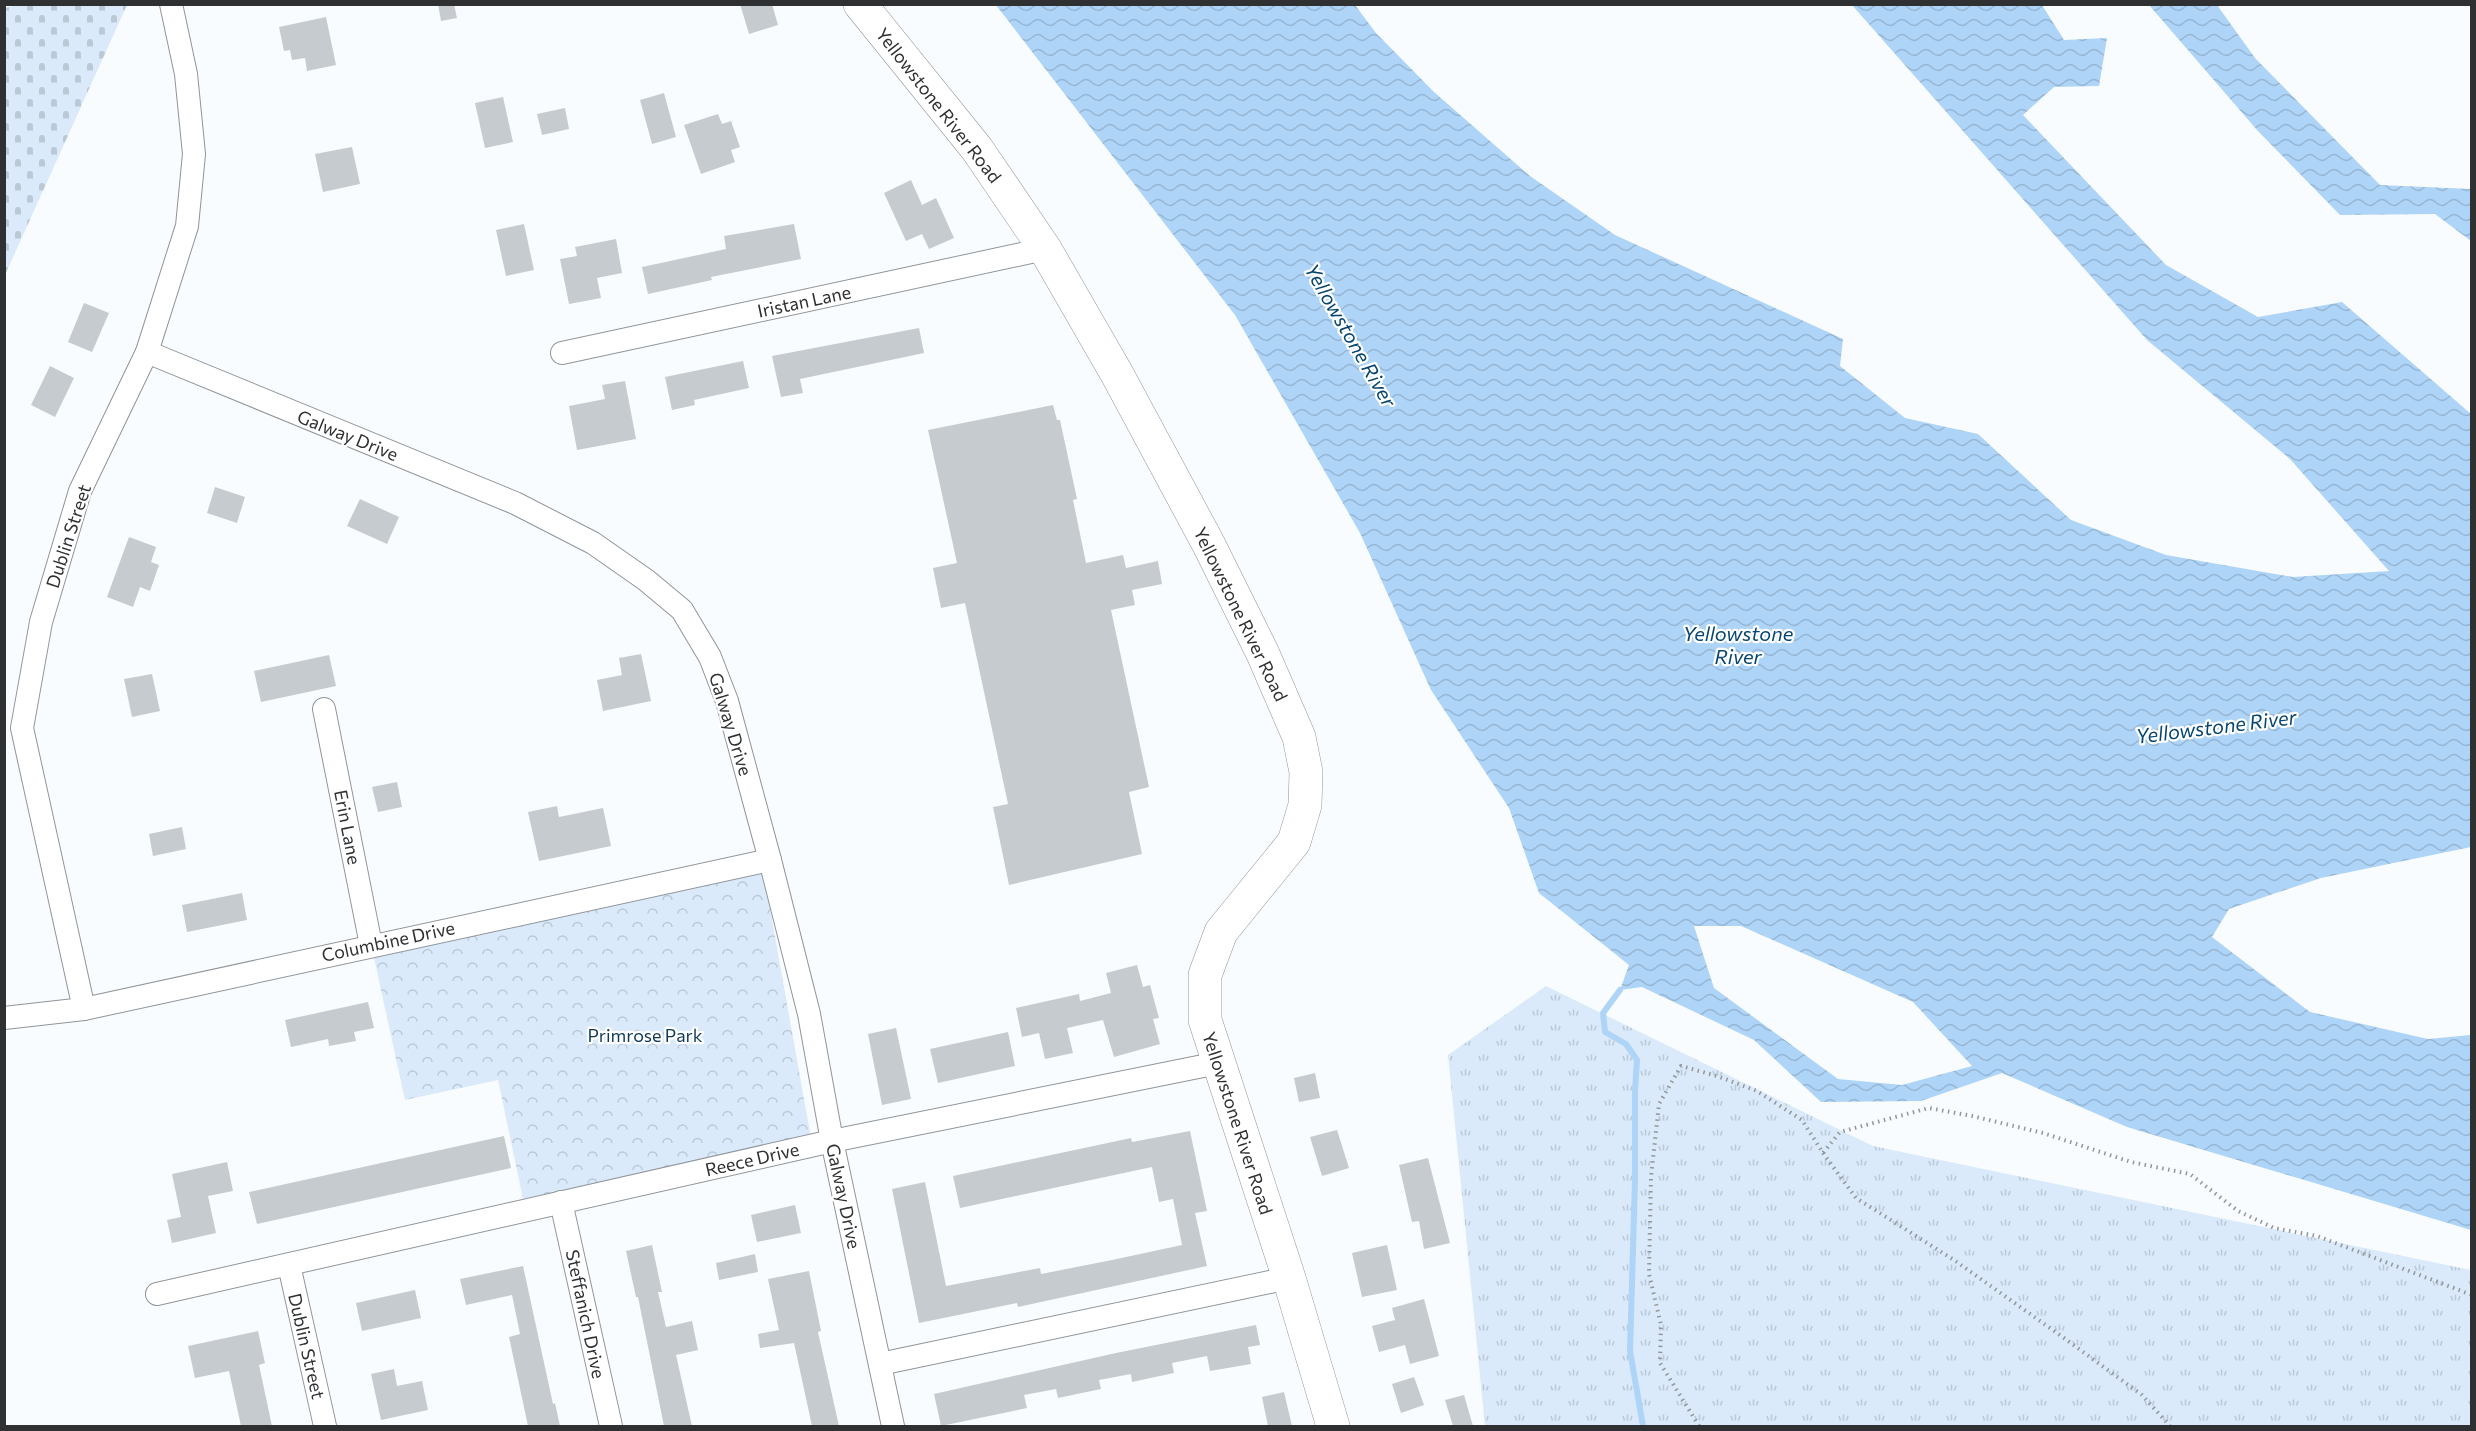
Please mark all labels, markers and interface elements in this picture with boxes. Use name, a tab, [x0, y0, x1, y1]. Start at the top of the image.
street label: Yellowstone River Road	[872, 23, 1006, 187]
water label: Yellowstone River	[1300, 259, 1402, 412]
street label: Iristan Lane	[755, 280, 853, 322]
street label: Galway Drive	[294, 405, 402, 465]
street label: Dublin Street	[41, 481, 95, 591]
street label: Yellowstone River Road	[1189, 523, 1293, 705]
water label: Yellowstone River	[1683, 621, 1794, 668]
street label: Galway Drive	[705, 670, 757, 778]
water label: Yellowstone River	[2134, 704, 2299, 748]
street label: Erin Lane	[330, 788, 366, 866]
street label: Columbine Drive	[319, 916, 457, 966]
park label: Primrose Park	[587, 1024, 703, 1046]
street label: Yellowstone River Road	[1198, 1029, 1278, 1217]
street label: Reece Drive	[703, 1138, 801, 1180]
street label: Galway Drive	[822, 1141, 866, 1251]
street label: Steffanich Drive	[562, 1248, 610, 1380]
street label: Dublin Street	[284, 1291, 330, 1401]

